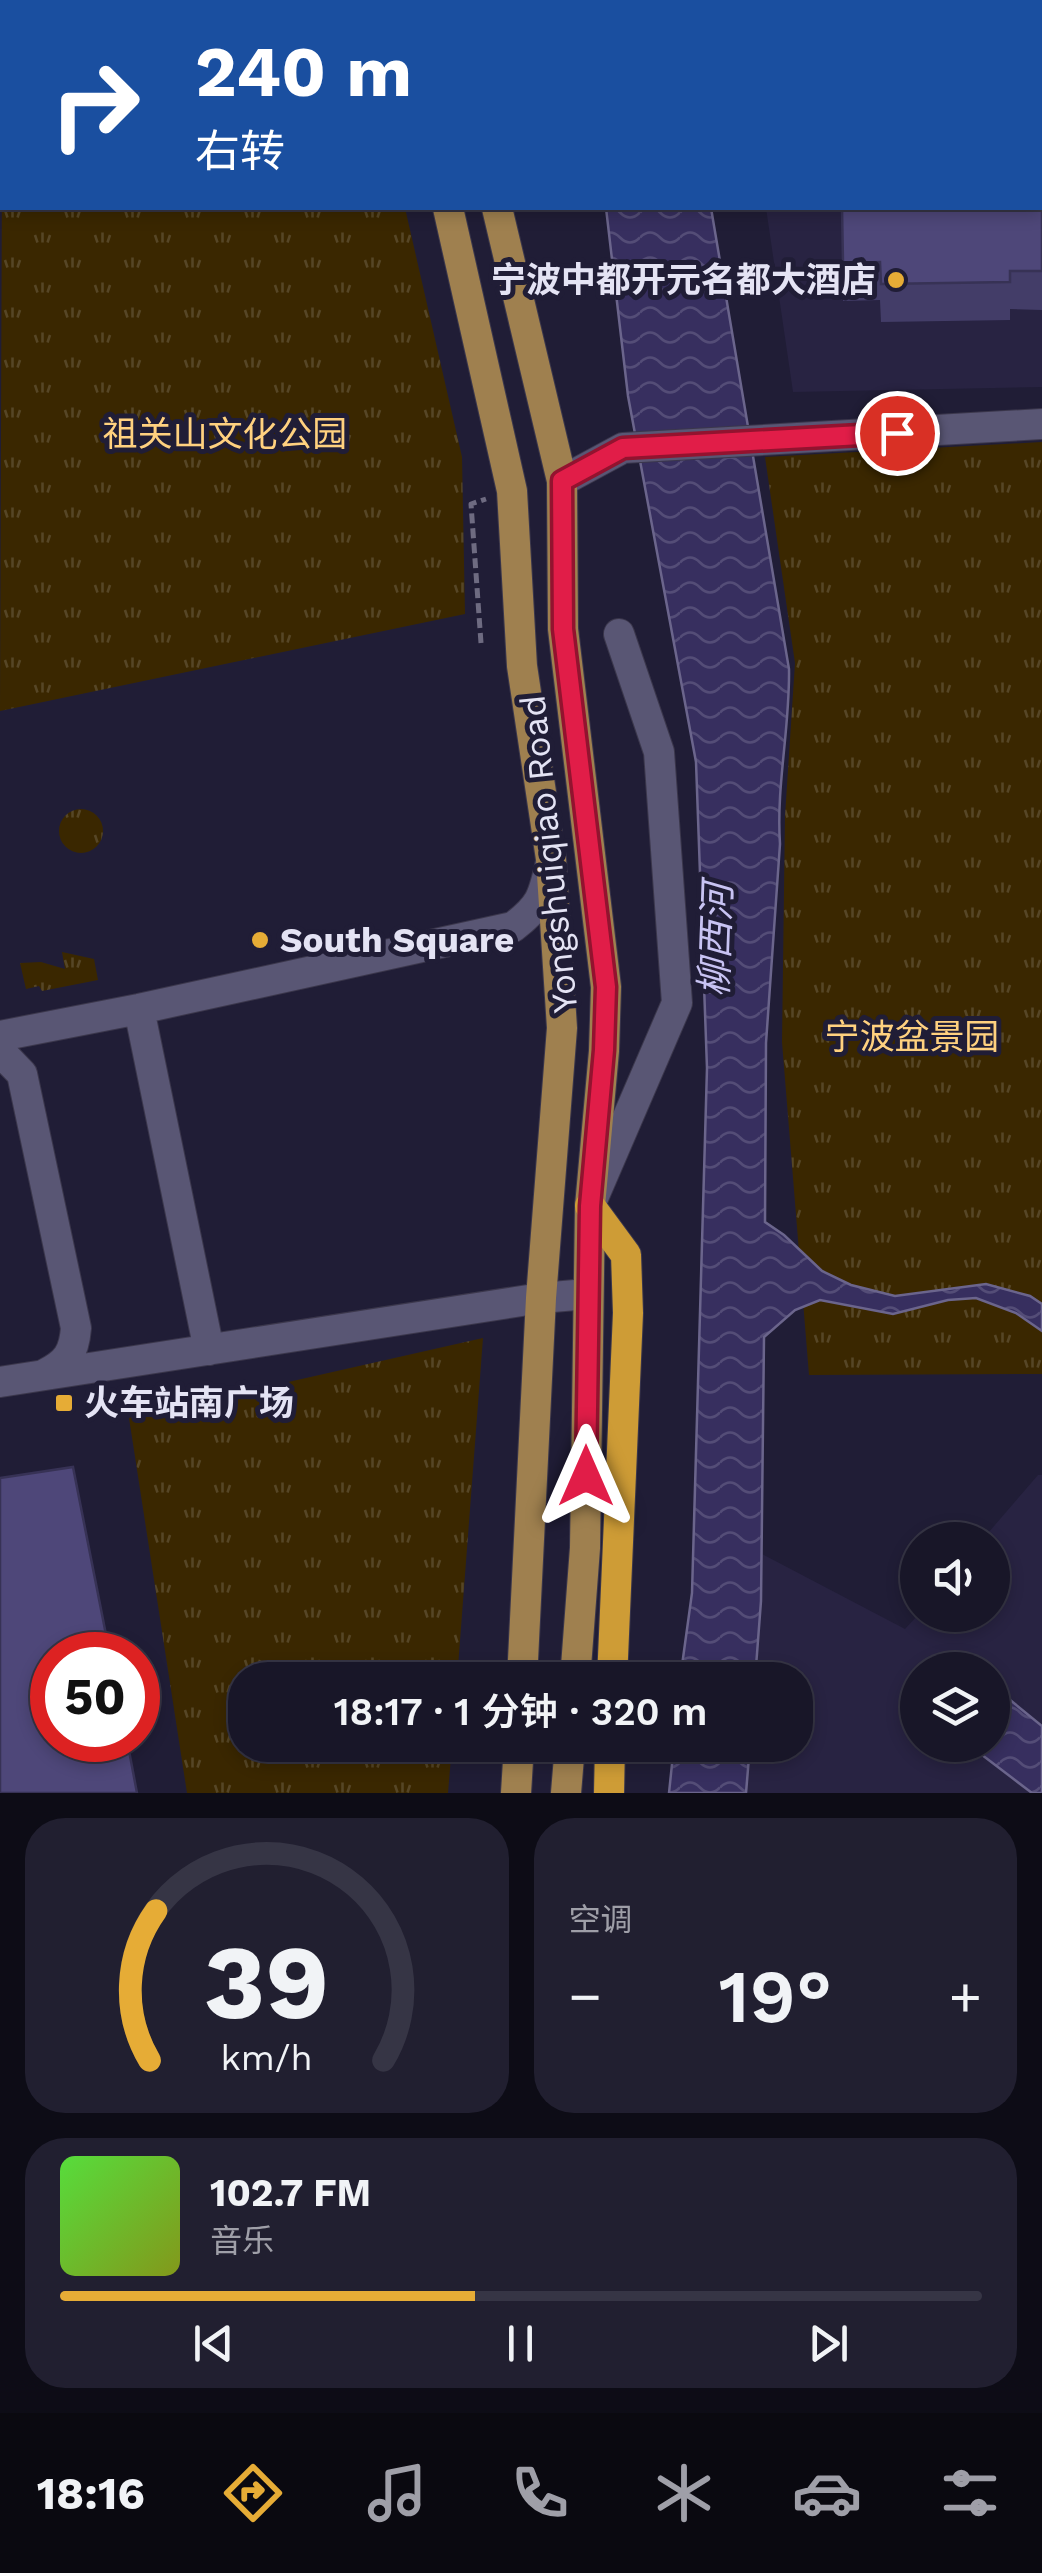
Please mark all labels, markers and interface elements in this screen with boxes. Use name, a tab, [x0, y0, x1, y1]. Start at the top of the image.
text: 240 m	[195, 31, 412, 113]
icon: right	[30, 40, 160, 170]
text: 右转	[195, 125, 285, 178]
place label: 宁波中都开元名都大酒店	[491, 259, 876, 301]
marker: 宁波中都开元名都大酒店	[885, 269, 907, 291]
pin	[855, 391, 940, 476]
icon: arrive	[870, 406, 925, 461]
park label: 祖关山文化公园	[102, 413, 348, 455]
street label: Yongshuiqiao Road	[511, 693, 587, 1015]
water label: 柳西河	[692, 875, 740, 998]
place label: South Square	[280, 919, 514, 961]
marker: South Square	[249, 929, 271, 951]
park label: 宁波盆景园	[824, 1016, 1000, 1058]
place label: 火车站南广场	[84, 1382, 294, 1424]
marker: 火车站南广场	[53, 1392, 75, 1414]
position arrow	[534, 1424, 638, 1528]
map controls	[900, 1522, 1010, 1762]
button: sound	[900, 1522, 1010, 1632]
speed limit sign: 50	[30, 1632, 160, 1762]
button: layers	[900, 1652, 1010, 1762]
text: 18:17 · 1 分钟 · 320 m	[334, 1690, 707, 1734]
text: 空调	[569, 1901, 633, 1939]
text: 39	[204, 1921, 330, 2043]
text: 19°	[718, 1952, 832, 2040]
text: −	[569, 1964, 602, 2028]
text: +	[949, 1964, 982, 2028]
text: km/h	[221, 2037, 313, 2079]
text: 102.7 FM	[210, 2171, 371, 2215]
text: 音乐	[210, 2222, 274, 2260]
icon: previous	[186, 2316, 241, 2371]
icon: pause	[493, 2316, 548, 2371]
icon: next	[801, 2316, 856, 2371]
icon: directions	[218, 2458, 288, 2528]
icon: music	[362, 2458, 432, 2528]
icon: phone	[505, 2458, 575, 2528]
icon: climate	[649, 2458, 719, 2528]
icon: car	[792, 2458, 862, 2528]
icon: filters	[935, 2458, 1005, 2528]
text: 18:16	[37, 2467, 145, 2520]

